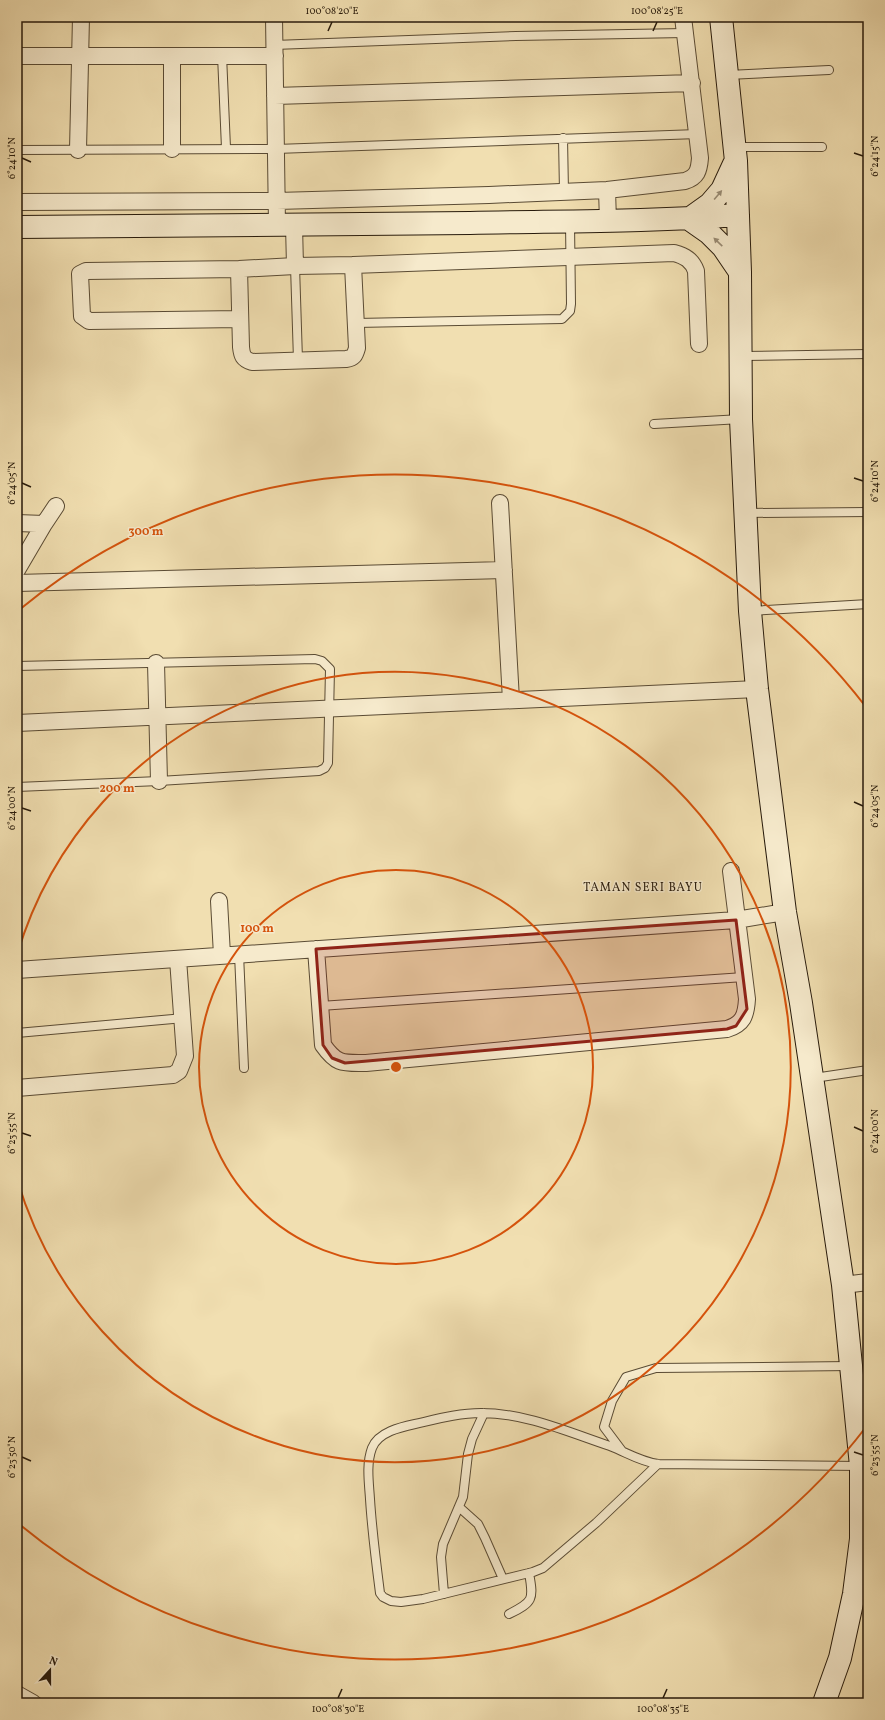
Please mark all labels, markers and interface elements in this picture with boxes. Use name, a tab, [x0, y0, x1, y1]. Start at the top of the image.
text: 100°08'20"E	[306, 4, 358, 18]
text: 100°08'25"E	[631, 4, 683, 18]
text: 6°24'15"N	[868, 135, 882, 176]
text: 6°24'10"N	[5, 136, 19, 179]
one-way arrow	[714, 189, 723, 200]
one-way arrow	[713, 237, 723, 246]
text: 6°24'10"N	[868, 459, 882, 502]
text: 6°24'05"N	[5, 461, 19, 504]
text: 300 m	[129, 524, 164, 540]
text: 200 m	[99, 781, 135, 797]
text: 6°24'05"N	[868, 784, 882, 827]
text: 6°24'00"N	[5, 785, 19, 830]
district label: TAMAN SERI BAYU	[583, 880, 703, 896]
text: 100 m	[240, 921, 274, 937]
centre of rings	[389, 1060, 403, 1074]
text: 6°24'00"N	[868, 1108, 882, 1153]
text: 6°23'55"N	[5, 1112, 19, 1154]
text: 6°23'55"N	[868, 1434, 882, 1476]
text: 6°23'50"N	[5, 1435, 19, 1478]
north arrow	[30, 1650, 70, 1690]
text: N	[47, 1654, 59, 1670]
text: 100°08'30"E	[312, 1702, 364, 1716]
text: 100°08'35"E	[637, 1702, 689, 1716]

